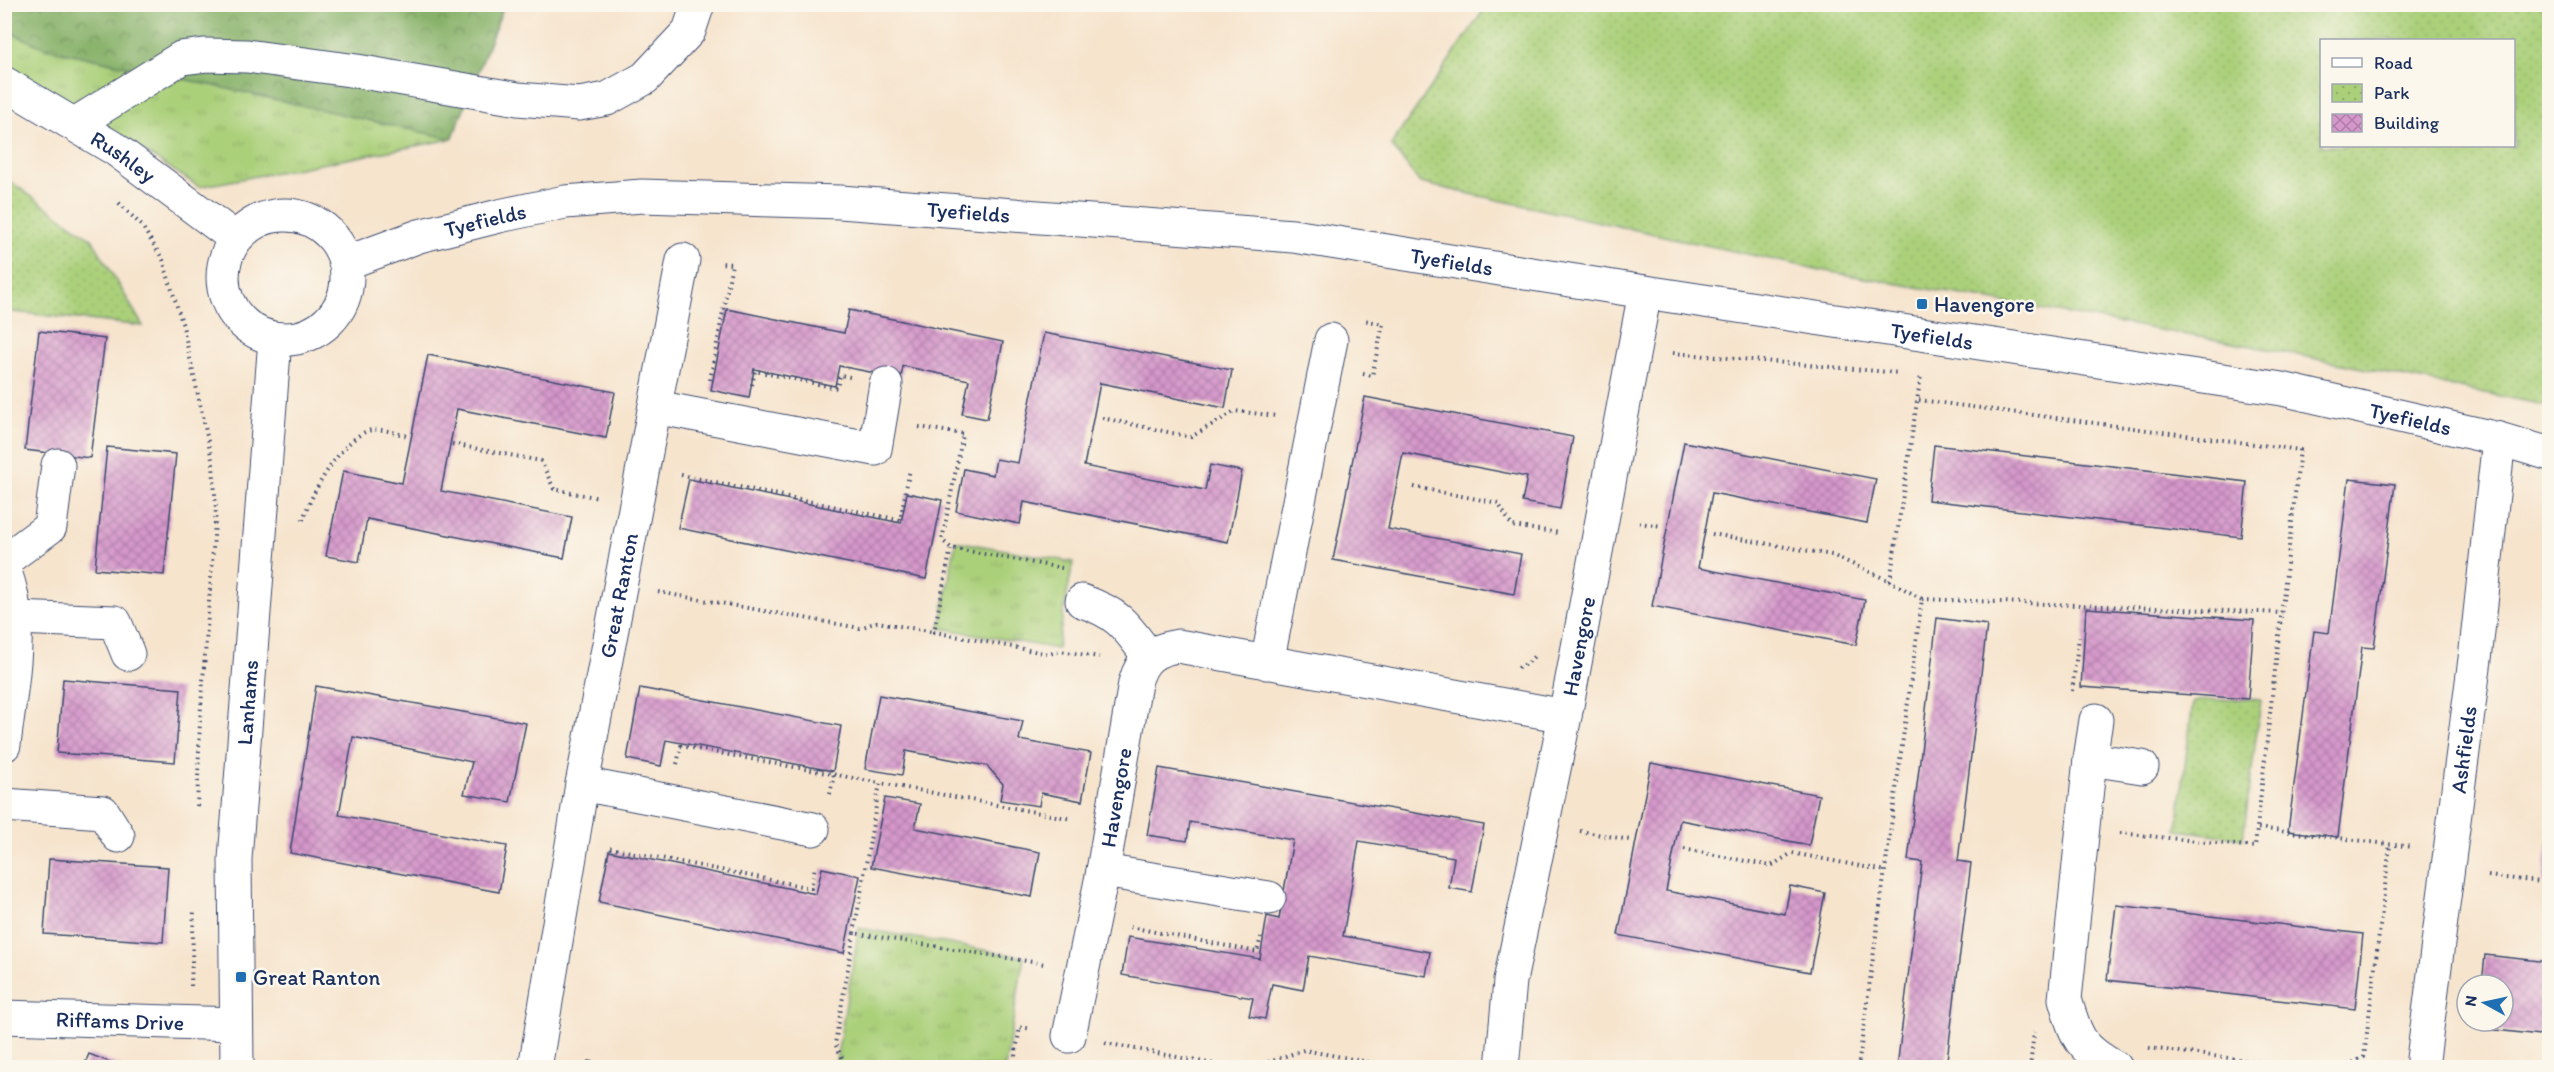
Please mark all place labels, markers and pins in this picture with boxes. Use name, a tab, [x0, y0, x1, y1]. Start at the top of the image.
place label: Havengore	[1934, 291, 2035, 318]
marker: Havengore	[1915, 297, 1929, 311]
place label: Great Ranton	[253, 964, 380, 991]
marker: Great Ranton	[234, 970, 248, 984]

